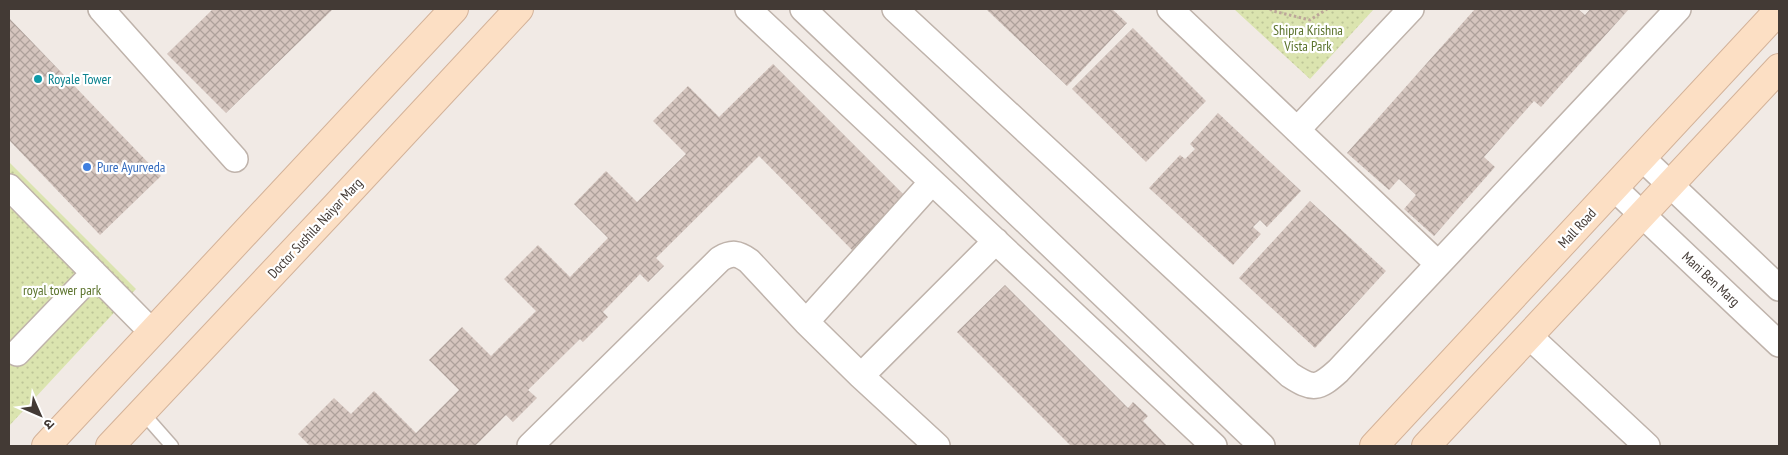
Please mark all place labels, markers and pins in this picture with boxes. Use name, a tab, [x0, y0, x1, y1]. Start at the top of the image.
place label: Royale Tower	[48, 70, 111, 88]
marker: Royale Tower	[32, 73, 44, 85]
place label: Pure Ayurveda	[97, 158, 165, 176]
marker: Pure Ayurveda	[81, 161, 93, 173]

